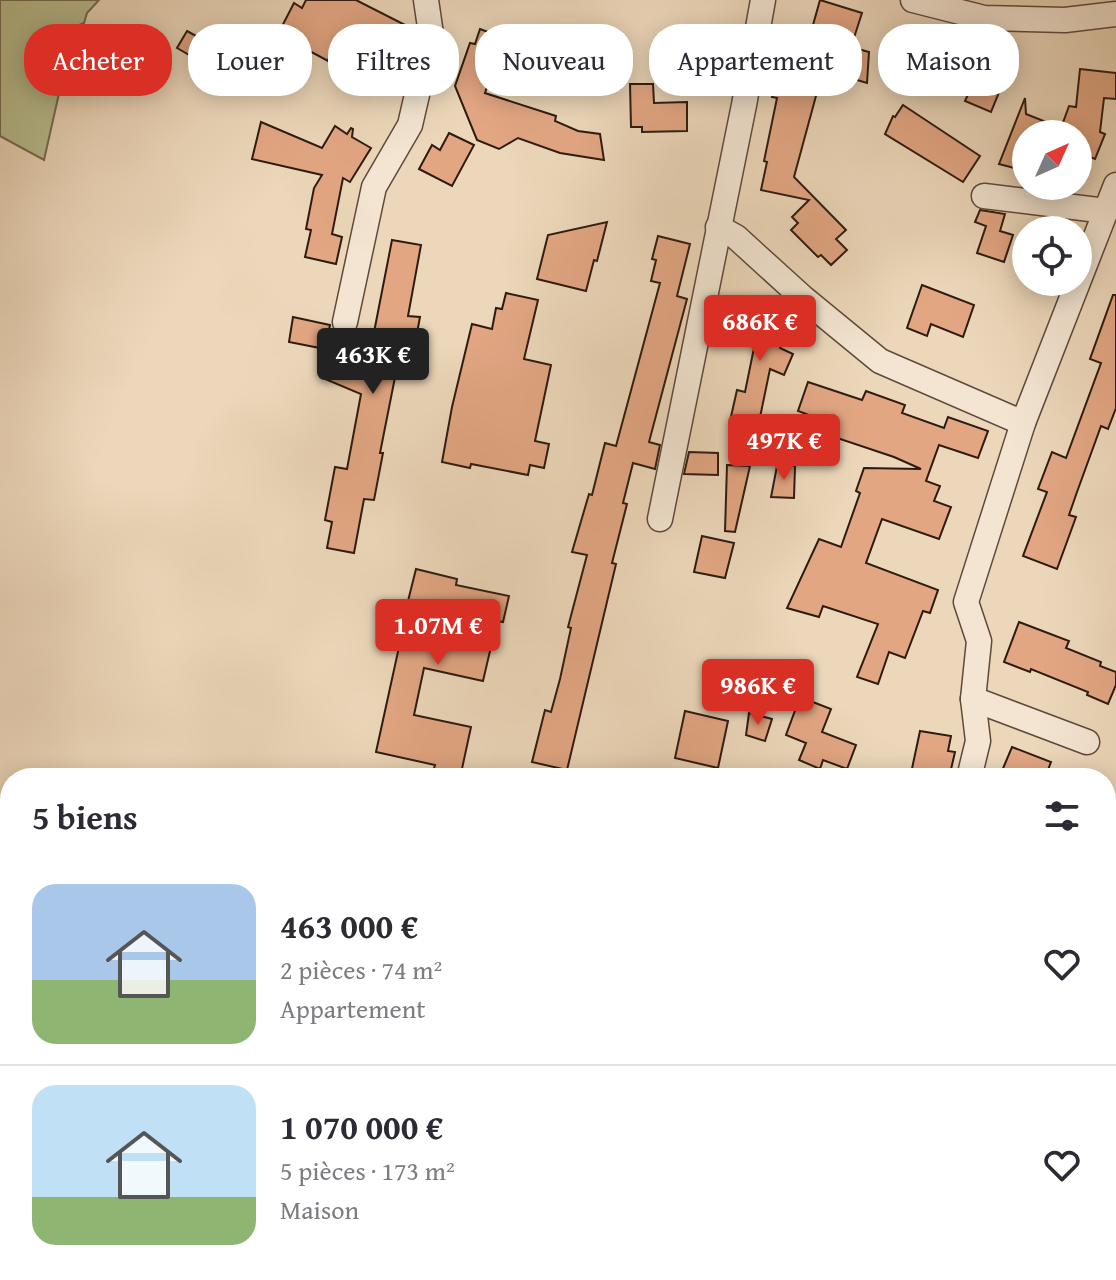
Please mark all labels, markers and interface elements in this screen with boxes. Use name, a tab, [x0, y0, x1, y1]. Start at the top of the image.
chip: Acheter	[24, 24, 172, 96]
chip: Louer	[188, 24, 312, 96]
chip: Filtres	[328, 24, 459, 96]
chip: Nouveau	[475, 24, 633, 96]
chip: Appartement	[649, 24, 862, 96]
chip: Maison	[878, 24, 1019, 96]
north arrow	[1012, 120, 1092, 200]
map controls	[1012, 120, 1092, 296]
button: locate	[1012, 216, 1092, 296]
pin: 686K €	[695, 295, 825, 363]
text: 686K €	[722, 301, 798, 340]
pin: 463K €	[308, 328, 438, 396]
text: 463K €	[335, 334, 411, 373]
pin: 497K €	[719, 414, 849, 482]
text: 497K €	[746, 420, 822, 459]
pin: 1.07M €	[364, 599, 512, 667]
text: 1.07M €	[393, 605, 483, 644]
pin: 986K €	[693, 659, 823, 727]
text: 986K €	[720, 665, 796, 704]
text: 5 biens	[32, 792, 138, 841]
icon: filters	[1040, 794, 1084, 838]
text: 463 000 €	[280, 901, 418, 950]
icon: home	[96, 916, 192, 1012]
icon: heart	[1040, 942, 1084, 986]
text: 2 pièces · 74 m²	[280, 950, 442, 989]
text: Appartement	[280, 989, 425, 1028]
text: 1 070 000 €	[280, 1102, 443, 1151]
icon: home	[96, 1117, 192, 1213]
icon: heart	[1040, 1143, 1084, 1187]
text: 5 pièces · 173 m²	[280, 1151, 455, 1190]
text: Maison	[280, 1190, 359, 1229]

